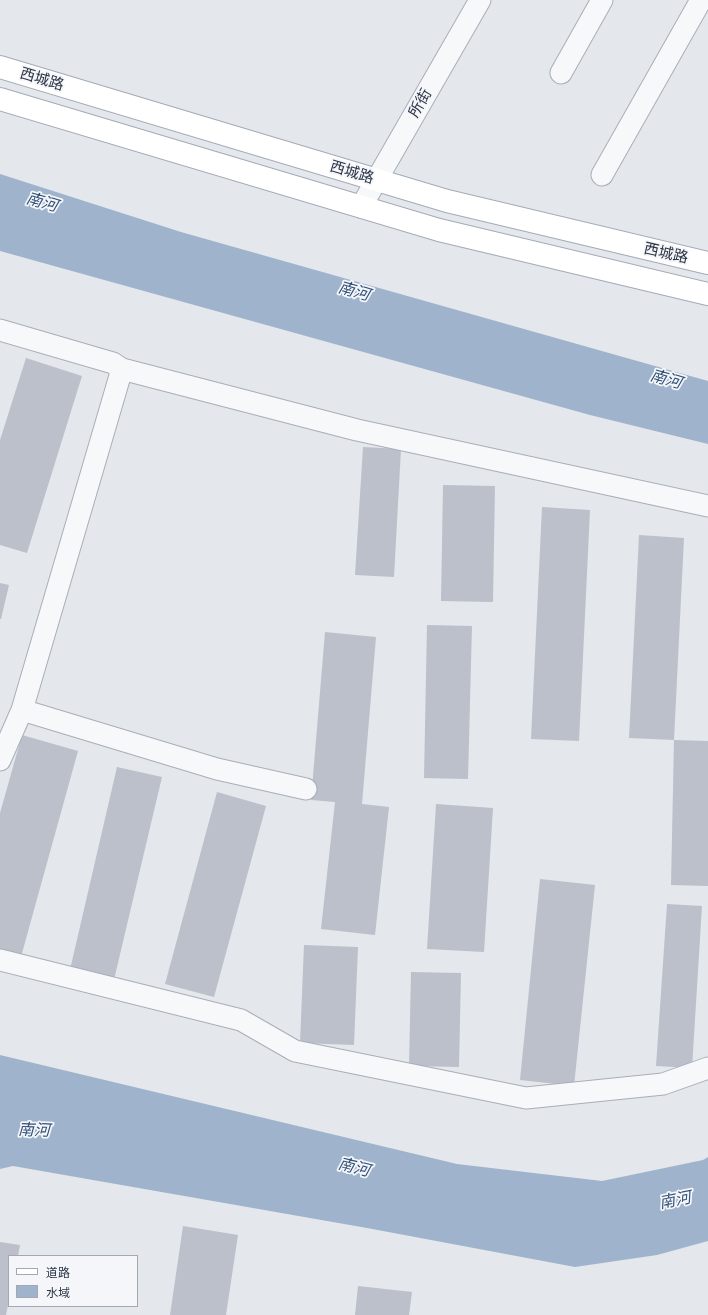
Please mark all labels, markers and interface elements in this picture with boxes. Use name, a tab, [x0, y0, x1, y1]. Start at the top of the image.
street label: 西城路	[18, 64, 66, 94]
street label: 所街	[405, 86, 435, 120]
street label: 西城路	[328, 157, 376, 187]
water label: 南河	[24, 188, 60, 216]
street label: 西城路	[642, 239, 690, 267]
water label: 南河	[336, 277, 372, 305]
water label: 南河	[648, 365, 684, 393]
water label: 南河	[18, 1120, 50, 1140]
water label: 南河	[336, 1154, 372, 1180]
water label: 南河	[657, 1188, 693, 1212]
legend	[8, 1255, 138, 1307]
text: 道路	[46, 1265, 70, 1279]
text: 水域	[46, 1285, 70, 1299]

